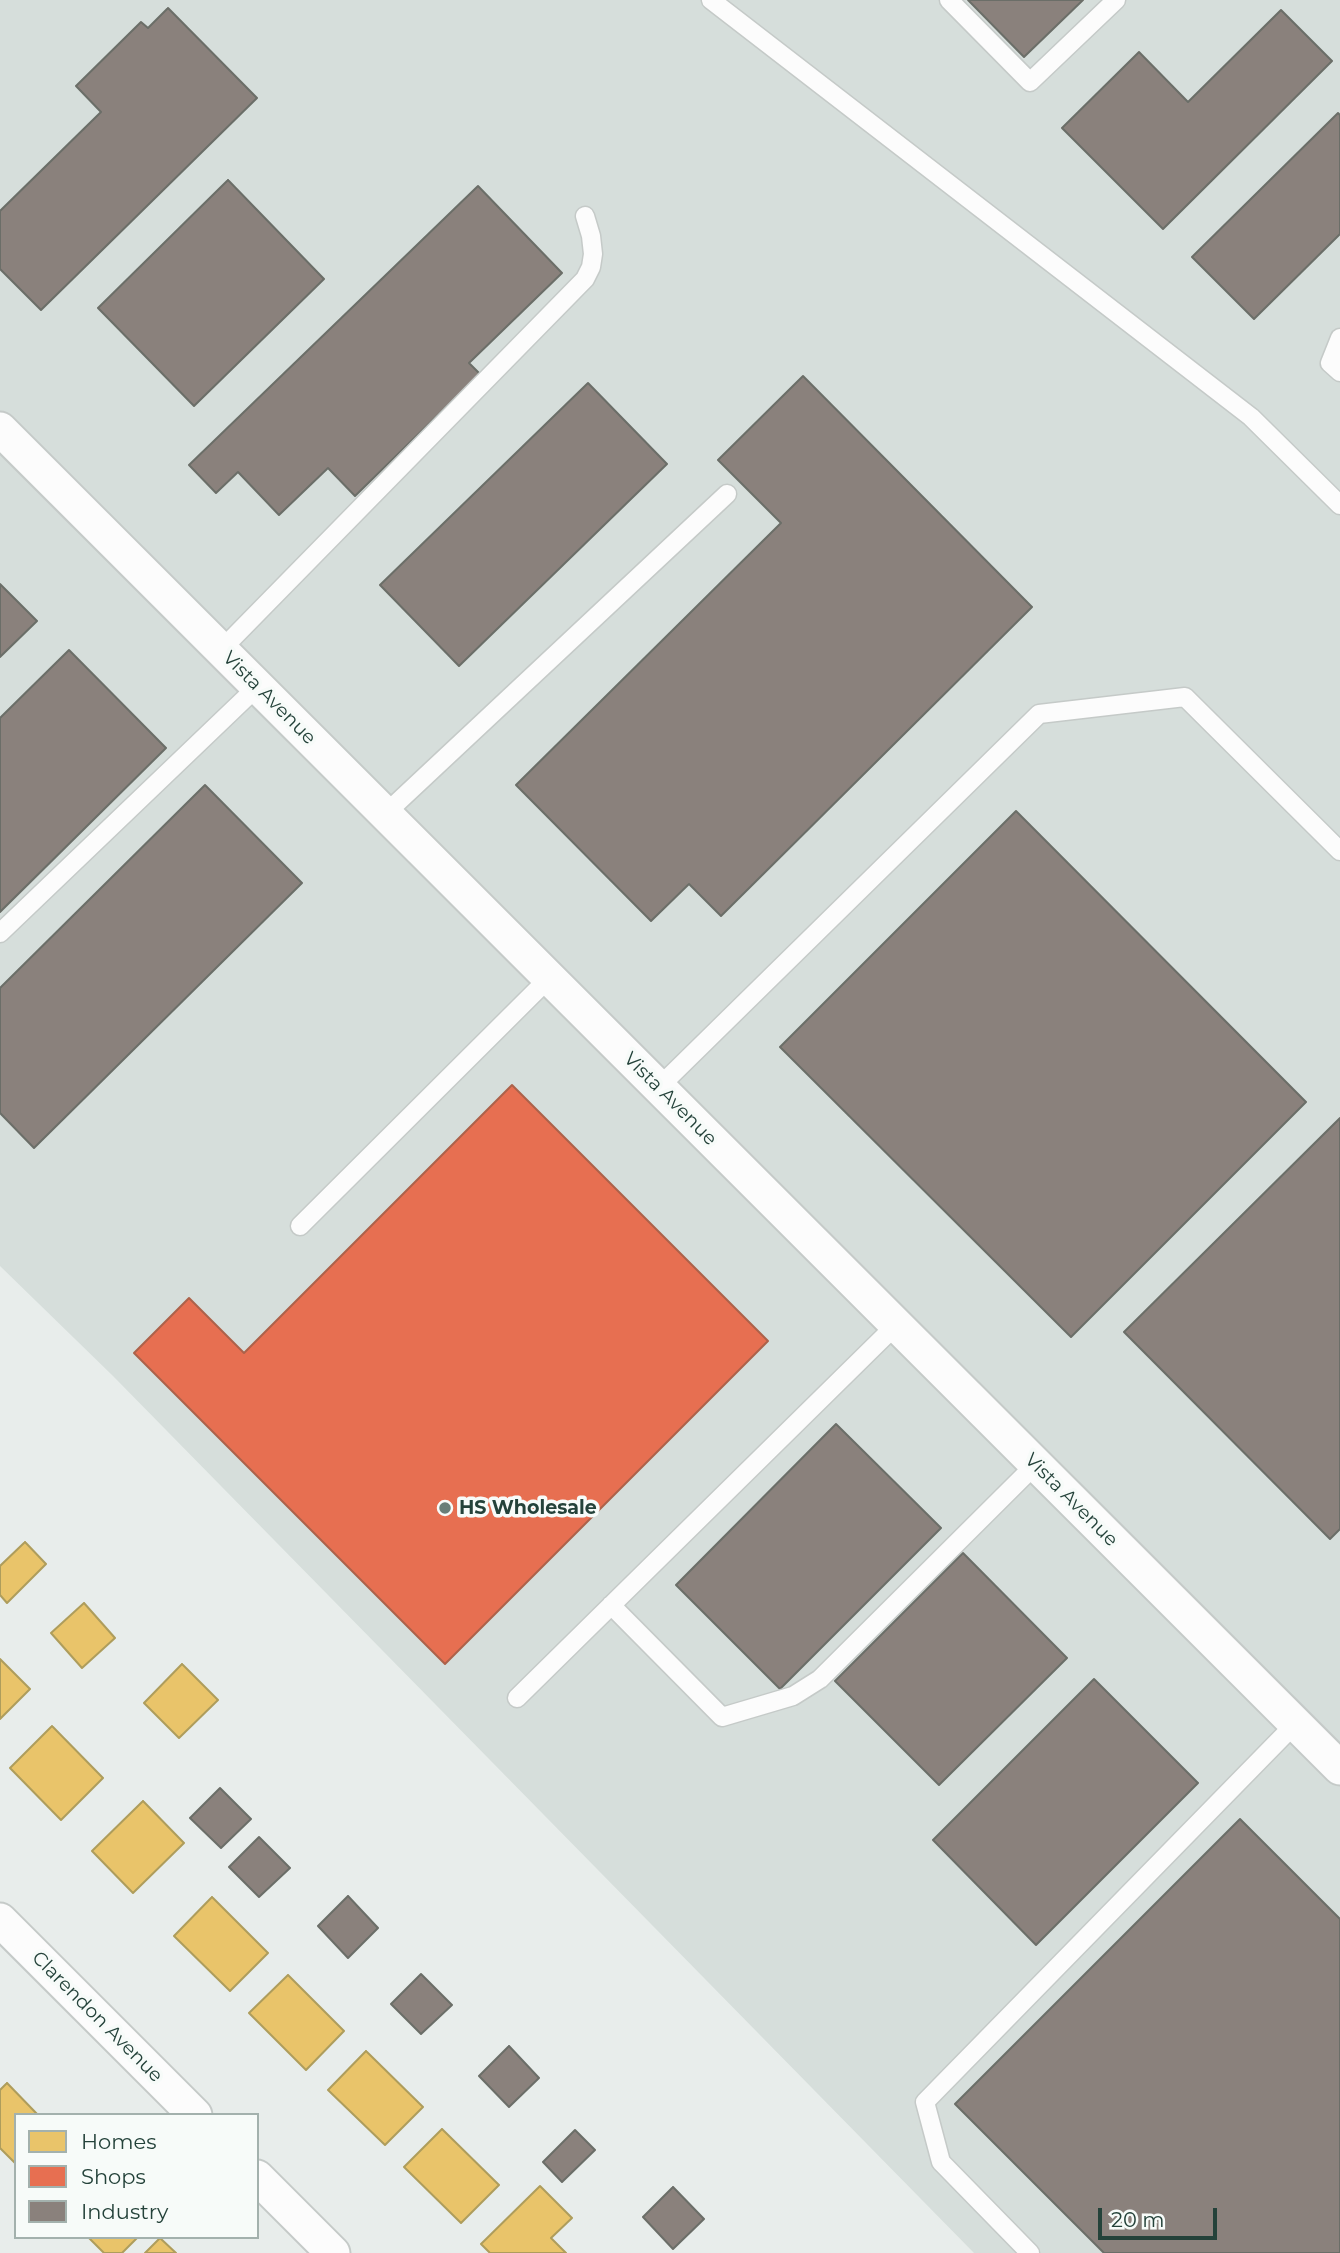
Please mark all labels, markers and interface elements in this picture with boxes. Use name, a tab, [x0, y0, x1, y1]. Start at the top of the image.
street label: Vista Avenue	[218, 647, 320, 749]
street label: Vista Avenue	[619, 1048, 721, 1150]
street label: Vista Avenue	[1020, 1449, 1122, 1551]
place label: HS Wholesale	[459, 1497, 597, 1519]
marker: HS Wholesale	[437, 1500, 453, 1516]
street label: Clarendon Avenue	[27, 1947, 167, 2087]
legend	[14, 2113, 259, 2239]
text: Homes	[81, 2129, 156, 2154]
text: Shops	[81, 2164, 146, 2189]
scale bar	[1102, 2194, 1221, 2238]
text: Industry	[81, 2199, 168, 2224]
text: 20 m	[1111, 2207, 1165, 2232]

